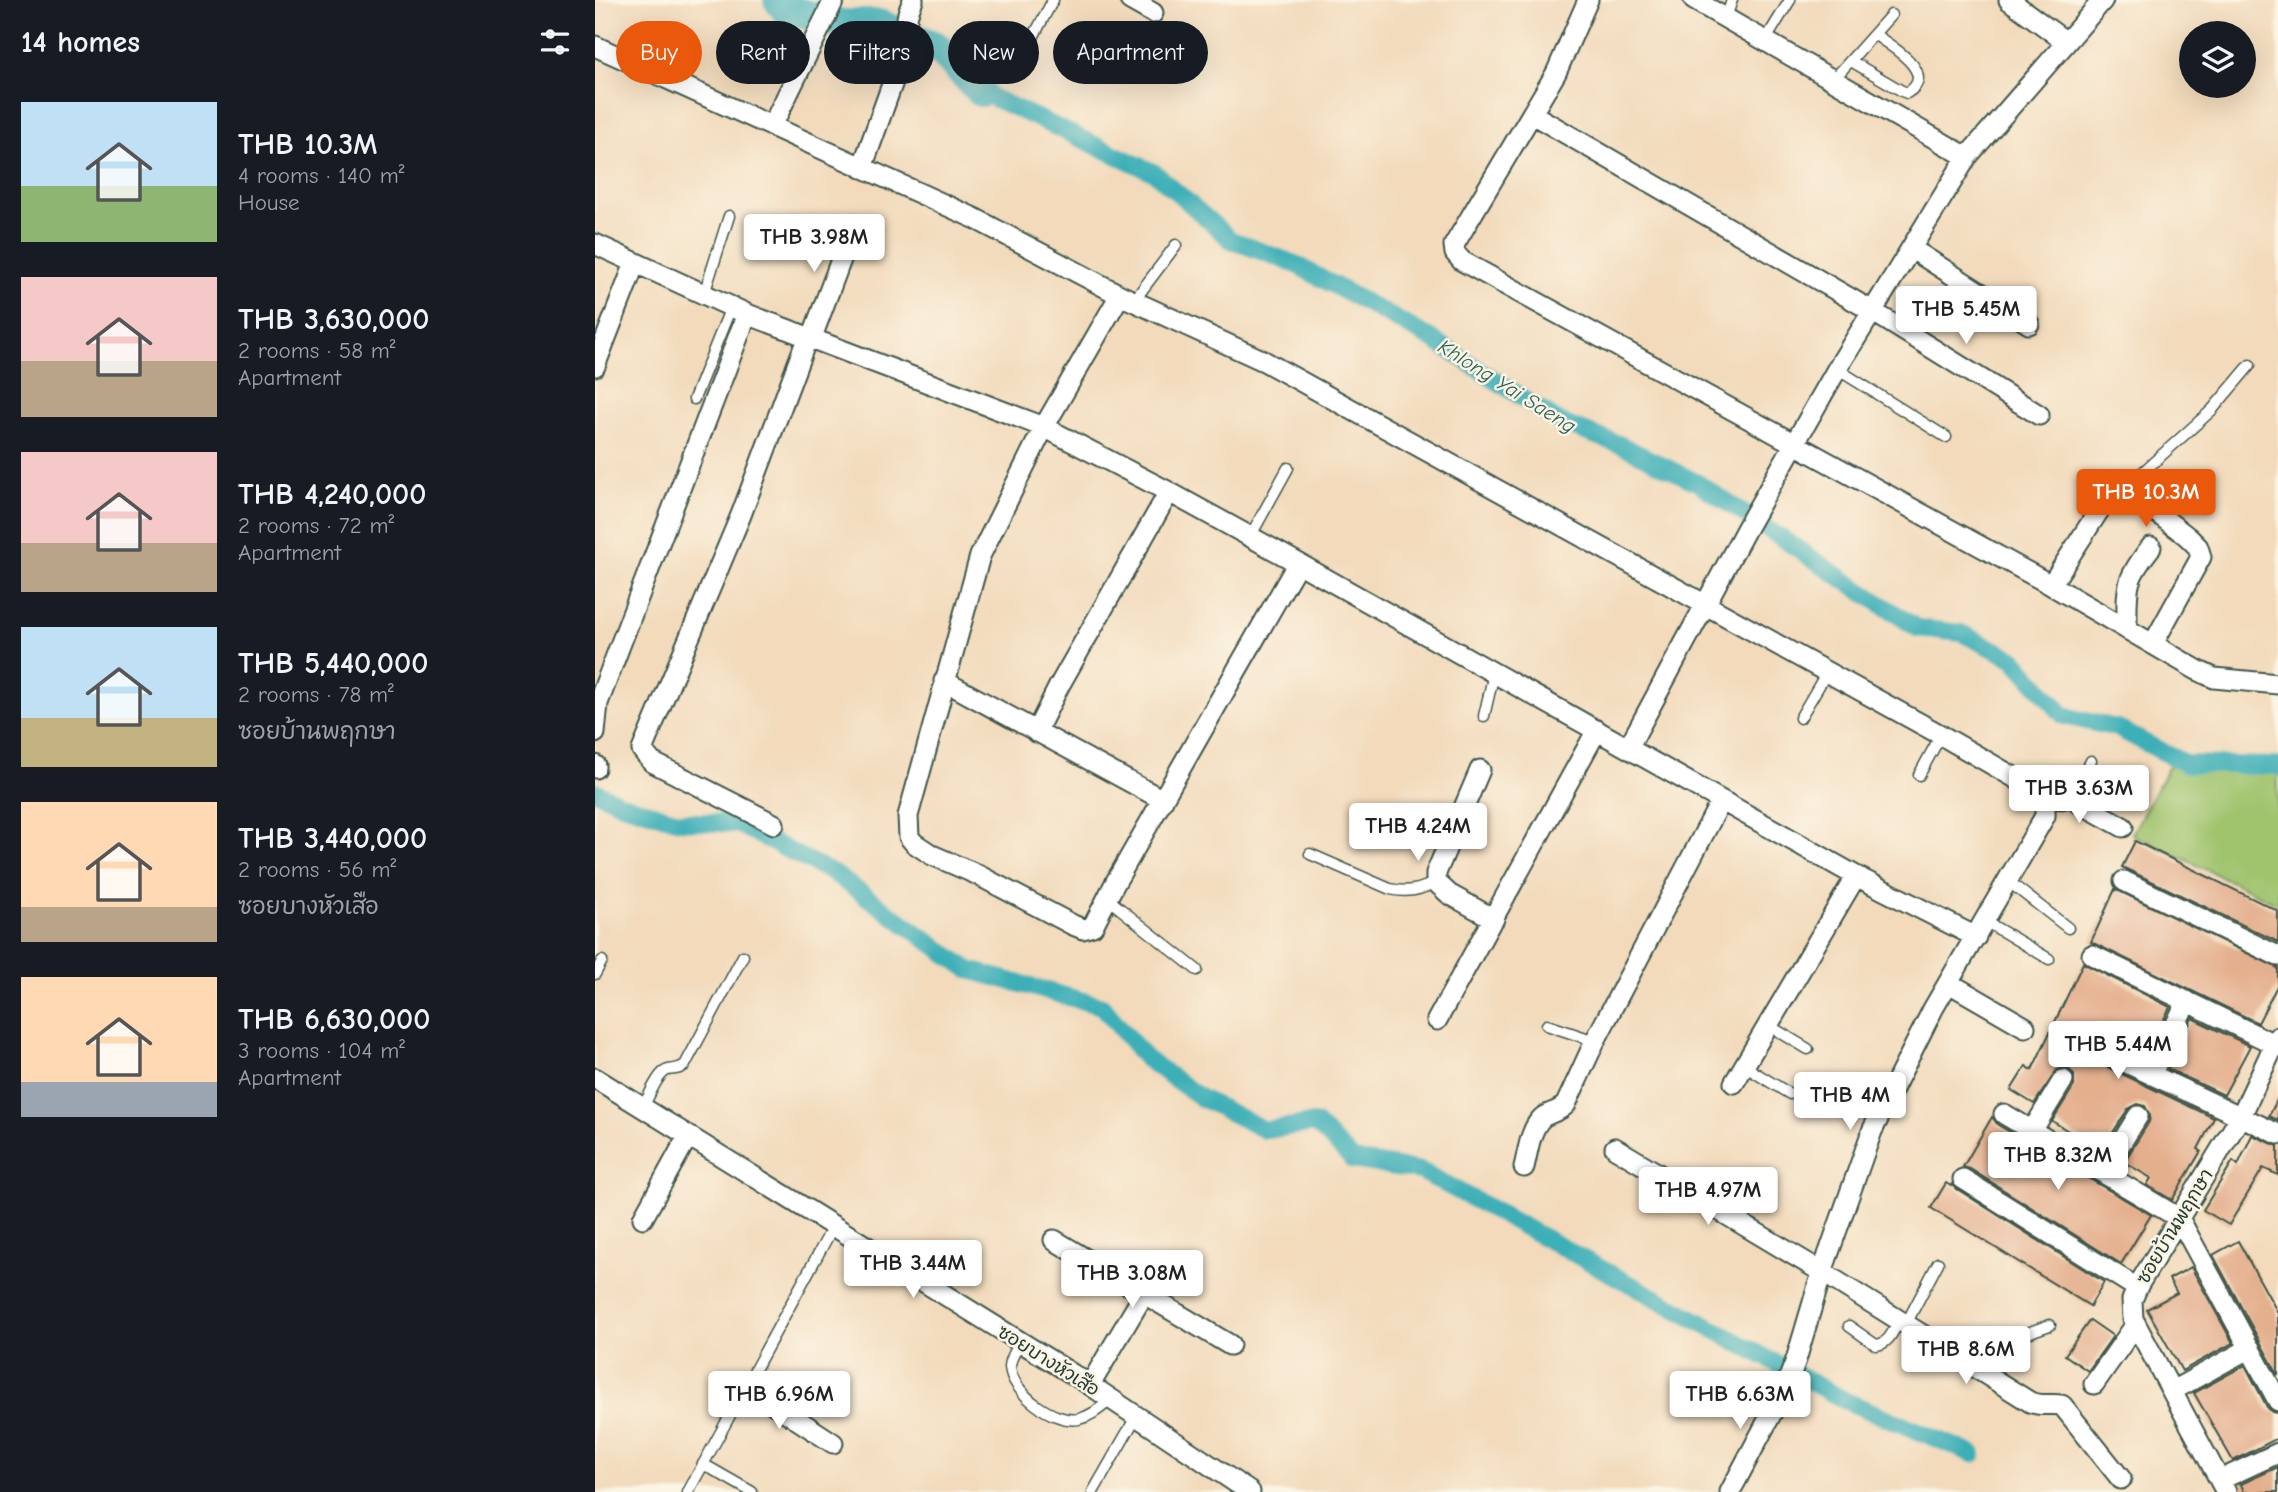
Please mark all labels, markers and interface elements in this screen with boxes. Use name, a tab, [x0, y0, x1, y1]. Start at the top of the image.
chip: Buy	[616, 21, 702, 84]
chip: Rent	[716, 21, 810, 84]
chip: Filters	[824, 21, 934, 84]
chip: New	[948, 21, 1039, 84]
chip: Apartment	[1053, 21, 1208, 84]
map controls	[2179, 21, 2256, 98]
button: layers	[2179, 21, 2256, 98]
icon: filters	[536, 23, 574, 61]
text: 14 homes	[21, 25, 140, 60]
text: THB 10.3M	[238, 127, 378, 162]
icon: home	[77, 130, 161, 214]
text: 4 rooms · 140 m²	[238, 162, 405, 189]
text: House	[238, 189, 300, 216]
pin: THB 3.98M	[734, 215, 894, 274]
text: THB 3.98M	[760, 223, 868, 250]
pin: THB 5.45M	[1886, 286, 2046, 346]
text: THB 5.45M	[1912, 295, 2020, 322]
text: THB 3,630,000	[238, 302, 430, 337]
icon: home	[77, 305, 161, 389]
water label: Khlong Yai Saeng	[1434, 334, 1580, 438]
text: 2 rooms · 58 m²	[238, 337, 396, 364]
text: Apartment	[238, 364, 341, 391]
pin: THB 10.3M	[2066, 470, 2226, 529]
text: THB 4,240,000	[238, 477, 426, 512]
text: THB 10.3M	[2093, 478, 2199, 505]
icon: home	[77, 480, 161, 564]
text: 2 rooms · 72 m²	[238, 512, 394, 539]
text: Apartment	[238, 539, 341, 566]
text: THB 5,440,000	[238, 646, 428, 681]
icon: home	[77, 655, 161, 739]
text: 2 rooms · 78 m²	[238, 681, 394, 708]
text: ซอยบ้านพฤกษา	[238, 718, 396, 745]
pin: THB 3.63M	[1999, 766, 2159, 825]
text: THB 3.63M	[2025, 774, 2133, 801]
pin: THB 4.24M	[1338, 804, 1498, 863]
text: THB 4.24M	[1365, 812, 1471, 839]
text: THB 3,440,000	[238, 821, 427, 856]
icon: home	[77, 830, 161, 914]
text: 2 rooms · 56 m²	[238, 856, 396, 883]
text: ซอยบางหัวเสือ	[238, 893, 379, 920]
text: THB 6,630,000	[238, 1002, 430, 1037]
icon: home	[77, 1005, 161, 1089]
pin: THB 5.44M	[2038, 1021, 2198, 1081]
text: THB 5.44M	[2064, 1030, 2172, 1057]
text: 3 rooms · 104 m²	[238, 1037, 405, 1064]
text: Apartment	[238, 1064, 341, 1091]
pin: THB 4M	[1793, 1072, 1907, 1132]
text: THB 4M	[1810, 1081, 1890, 1108]
pin: THB 8.32M	[1978, 1132, 2138, 1192]
text: THB 8.32M	[2004, 1141, 2112, 1168]
street label: ซอยบ้านพฤกษา	[2131, 1164, 2219, 1289]
pin: THB 4.97M	[1628, 1168, 1788, 1227]
text: THB 4.97M	[1655, 1176, 1761, 1203]
pin: THB 3.44M	[833, 1240, 993, 1300]
text: THB 3.44M	[860, 1249, 966, 1276]
pin: THB 3.08M	[1052, 1250, 1212, 1310]
text: THB 3.08M	[1077, 1259, 1187, 1286]
street label: ซอยบางหัวเสือ	[993, 1320, 1104, 1401]
pin: THB 8.6M	[1894, 1326, 2038, 1386]
text: THB 8.6M	[1917, 1335, 2015, 1362]
pin: THB 6.96M	[699, 1372, 859, 1431]
pin: THB 6.63M	[1660, 1372, 1820, 1431]
text: THB 6.96M	[724, 1380, 834, 1407]
text: THB 6.63M	[1686, 1380, 1794, 1407]

